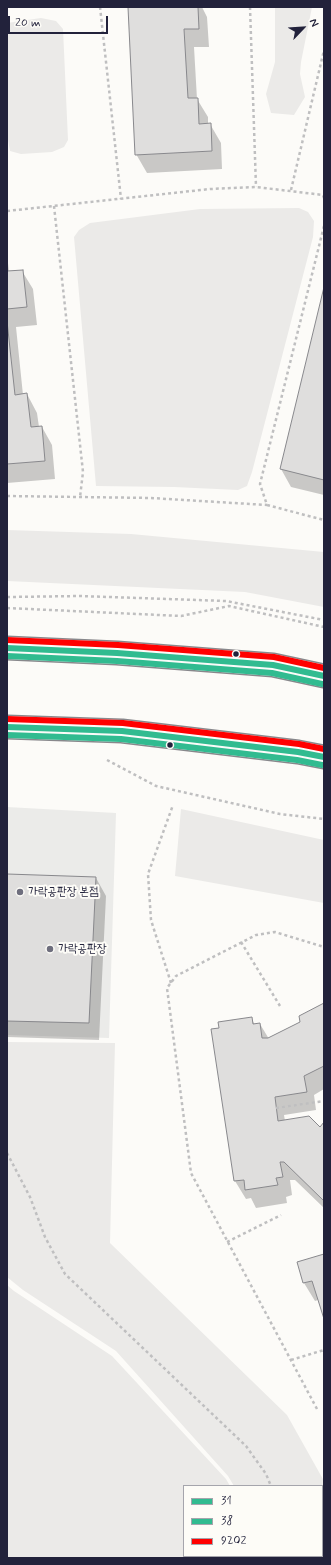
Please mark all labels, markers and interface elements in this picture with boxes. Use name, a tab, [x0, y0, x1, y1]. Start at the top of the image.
scale bar	[10, 8, 110, 34]
north arrow	[283, 8, 323, 48]
text: 20 m	[15, 15, 41, 31]
text: N	[306, 17, 322, 29]
unlabelled marker	[231, 649, 241, 659]
unlabelled marker	[165, 740, 175, 750]
place label: 가락공판장 본점	[28, 885, 99, 899]
marker: 가락공판장 본점	[15, 887, 25, 897]
place label: 가락공판장	[58, 942, 106, 956]
marker: 가락공판장	[45, 944, 55, 954]
legend	[183, 1485, 323, 1557]
text: 31	[221, 1493, 232, 1509]
text: 38	[221, 1513, 233, 1529]
text: 9202	[221, 1533, 246, 1549]

